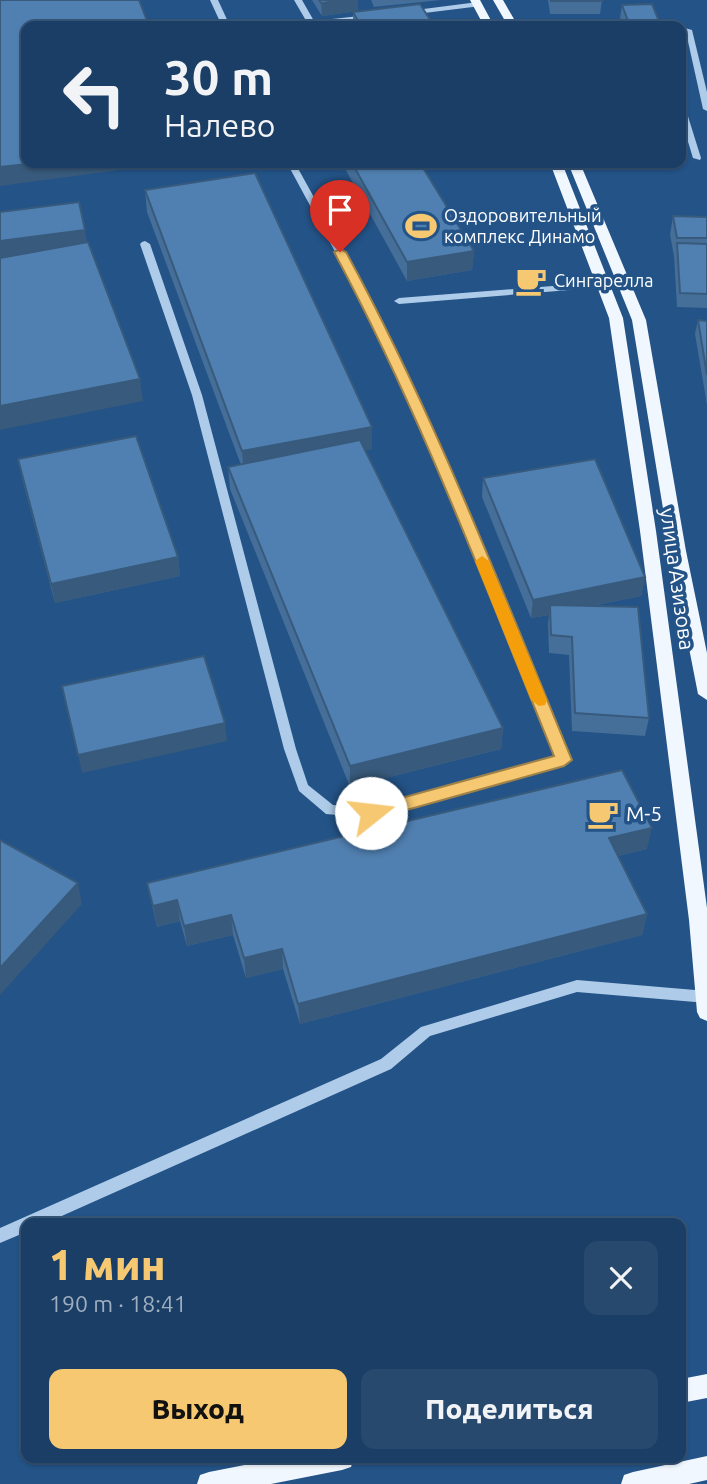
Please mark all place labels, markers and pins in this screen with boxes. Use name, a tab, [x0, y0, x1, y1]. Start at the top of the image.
pin	[310, 180, 370, 252]
place label: Оздоровительный комплекс Динамо	[444, 205, 602, 246]
sports icon: Оздоровительный комплекс Динамо	[404, 209, 438, 243]
cafe icon: Сингарелла	[514, 264, 548, 298]
place label: Сингарелла	[554, 270, 654, 290]
cafe icon: М-5	[586, 797, 620, 831]
place label: М-5	[626, 801, 662, 825]

